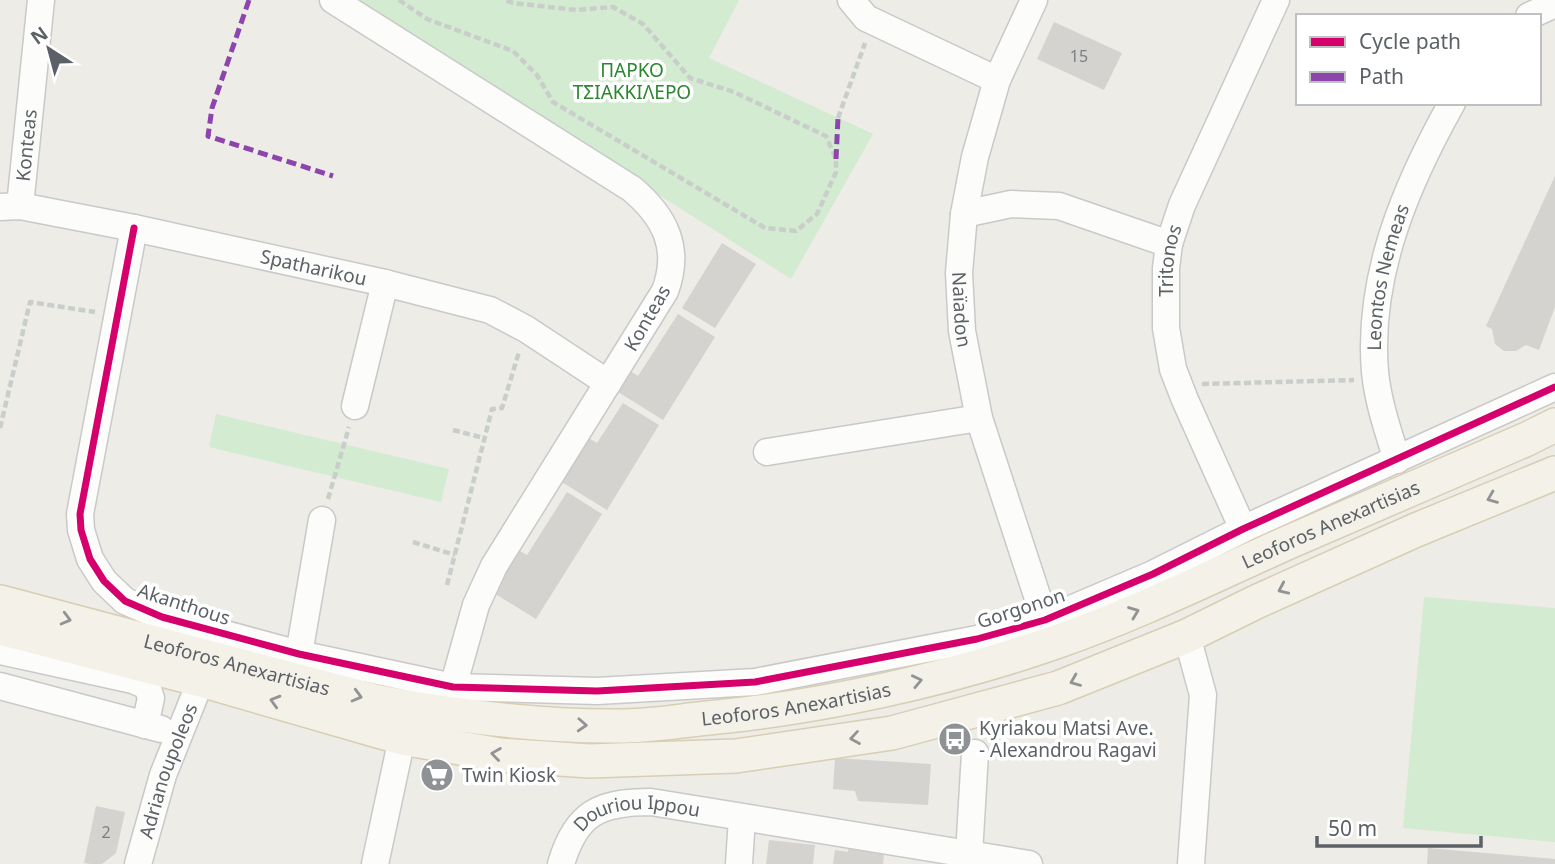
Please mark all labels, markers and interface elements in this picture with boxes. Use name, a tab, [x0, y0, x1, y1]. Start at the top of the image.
north arrow	[14, 14, 84, 84]
legend	[1296, 14, 1541, 105]
text: N	[25, 20, 53, 50]
text: Cycle path	[1359, 27, 1461, 55]
house number: 15	[1070, 45, 1088, 67]
park label: ΠΑΡΚΟ ΤΣΙΑΚΚΙΛΕΡΟ	[573, 57, 691, 105]
text: Path	[1359, 62, 1404, 90]
street label: Konteas	[10, 108, 43, 183]
street label: Leontos Nemeas	[1361, 200, 1415, 351]
street label: Tritonos	[1153, 221, 1188, 297]
street label: Spatharikou	[258, 243, 369, 292]
street label: Naïadon	[946, 271, 978, 349]
street label: Konteas	[618, 280, 676, 356]
street label: Leoforos Anexartisias	[1237, 474, 1424, 575]
one-way arrow	[1486, 490, 1498, 504]
street label: Akanthous	[135, 577, 233, 631]
one-way arrow	[1278, 581, 1290, 595]
street label: Gorgonon	[974, 582, 1068, 634]
one-way arrow	[1127, 607, 1139, 621]
one-way arrow	[60, 611, 72, 625]
street label: Leoforos Anexartisias	[141, 628, 333, 702]
one-way arrow	[1070, 673, 1083, 687]
one-way arrow	[911, 675, 923, 690]
street label: Leoforos Anexartisias	[700, 676, 893, 732]
one-way arrow	[351, 688, 363, 703]
one-way arrow	[270, 695, 282, 710]
street label: Adrianoupoleos	[133, 699, 203, 841]
place label: Kyriakou Matsi Ave. - Alexandrou Ragavi	[979, 715, 1157, 763]
one-way arrow	[577, 717, 588, 732]
bus stop icon: Kyriakou Matsi Ave. - Alexandrou Ragavi	[936, 720, 974, 758]
one-way arrow	[850, 731, 861, 746]
one-way arrow	[490, 747, 502, 762]
supermarket icon: Twin Kiosk	[418, 756, 456, 794]
place label: Twin Kiosk	[462, 762, 556, 788]
street label: Douriou Ippou	[567, 789, 702, 837]
scale bar	[1317, 804, 1482, 848]
text: 50 m	[1328, 814, 1377, 842]
house number: 2	[101, 821, 111, 843]

